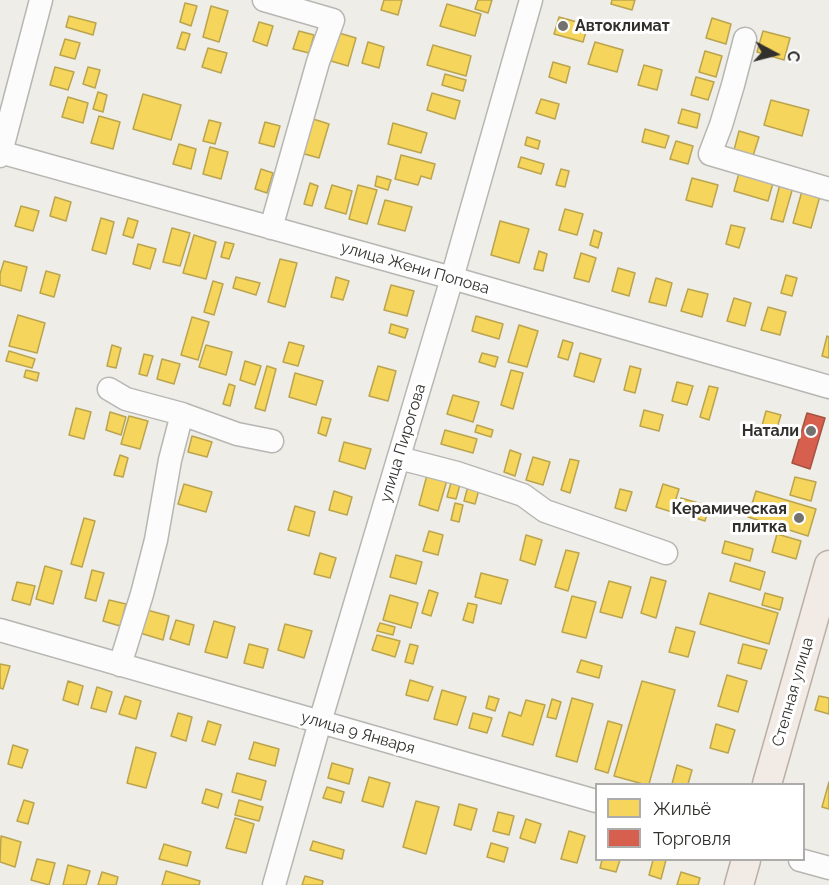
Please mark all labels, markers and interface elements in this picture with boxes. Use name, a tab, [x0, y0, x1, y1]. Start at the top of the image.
place label: Автоклимат	[575, 16, 670, 36]
marker: Автоклимат	[556, 19, 570, 33]
north arrow	[745, 24, 805, 84]
text: С	[783, 50, 803, 63]
street label: улица Жени Попова	[338, 238, 492, 298]
street label: улица Пирогова	[376, 381, 430, 505]
place label: Натали	[742, 421, 799, 441]
marker: Натали	[804, 424, 818, 438]
place label: Керамическая плитка	[672, 499, 787, 537]
marker: Керамическая плитка	[792, 511, 806, 525]
street label: Степная улица	[768, 635, 818, 749]
street label: улица 9 Января	[299, 708, 417, 758]
legend	[595, 783, 805, 861]
text: Жильё	[653, 798, 711, 819]
text: Торговля	[653, 828, 731, 849]

